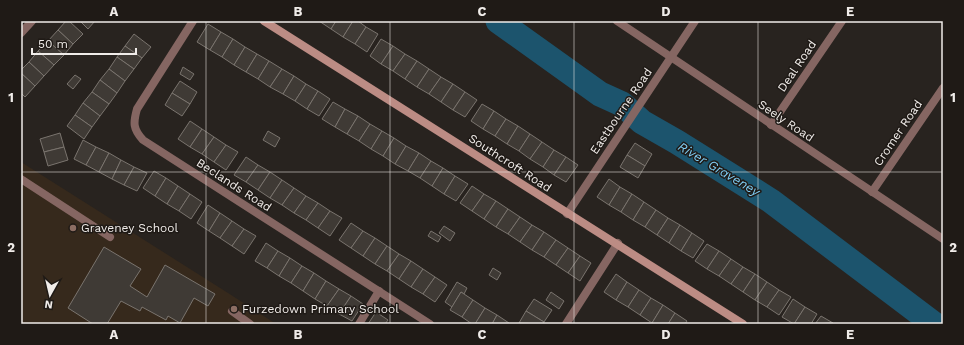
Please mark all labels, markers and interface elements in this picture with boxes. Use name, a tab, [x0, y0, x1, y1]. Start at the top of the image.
text: A	[110, 4, 119, 19]
text: B	[294, 4, 303, 19]
text: C	[478, 4, 487, 19]
text: D	[661, 4, 671, 19]
text: E	[846, 4, 854, 19]
scale bar	[32, 30, 136, 56]
text: 50 m	[38, 37, 68, 51]
street label: Deal Road	[775, 38, 819, 94]
street label: Eastbourne Road	[587, 65, 655, 157]
text: 1	[8, 90, 14, 105]
text: 1	[950, 90, 956, 105]
street label: Seely Road	[755, 97, 817, 145]
street label: Cromer Road	[871, 97, 925, 169]
street label: Southcroft Road	[466, 131, 554, 195]
water label: River Graveney	[676, 139, 764, 200]
street label: Beclands Road	[194, 156, 274, 214]
place label: Graveney School	[81, 221, 178, 235]
marker: Graveney School	[68, 223, 78, 233]
text: 2	[7, 240, 15, 255]
text: 2	[949, 240, 957, 255]
north arrow	[30, 275, 70, 315]
text: N	[44, 297, 54, 311]
place label: Furzedown Primary School	[242, 302, 399, 316]
marker: Furzedown Primary School	[229, 304, 239, 314]
text: A	[110, 327, 119, 342]
text: B	[294, 327, 303, 342]
text: C	[478, 327, 487, 342]
text: D	[661, 327, 671, 342]
text: E	[846, 327, 854, 342]

